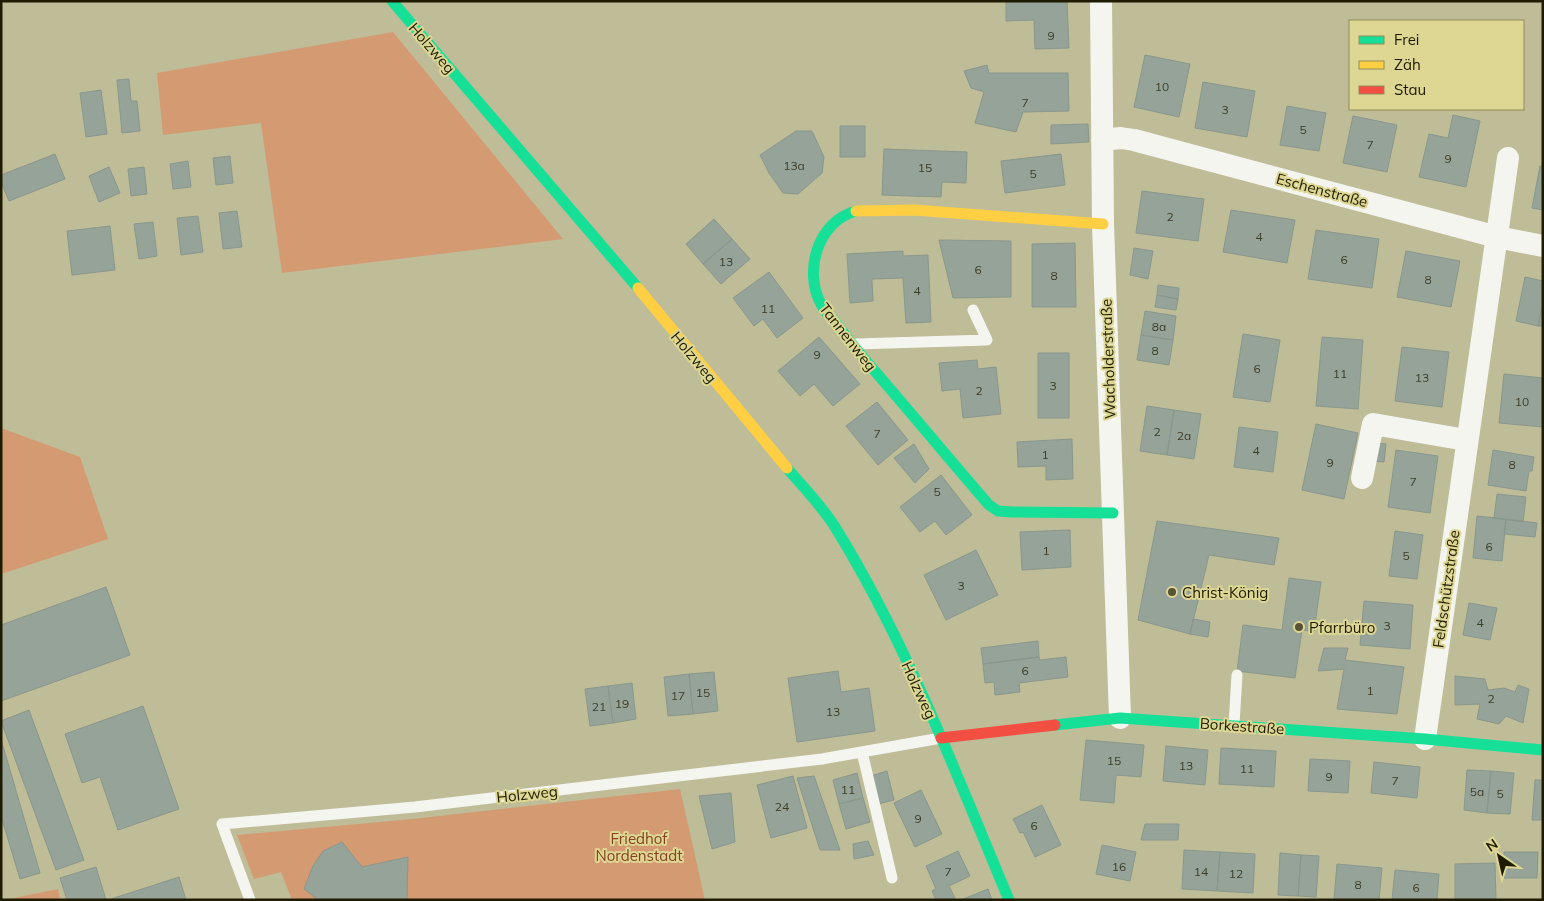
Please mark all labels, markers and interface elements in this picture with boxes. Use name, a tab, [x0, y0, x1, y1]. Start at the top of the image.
street label: Holzweg	[405, 19, 459, 77]
legend	[1349, 20, 1524, 110]
house number: 9	[1047, 28, 1055, 43]
text: Frei	[1394, 30, 1419, 49]
text: Zäh	[1394, 55, 1421, 74]
house number: 10	[1155, 79, 1169, 94]
text: Stau	[1394, 80, 1426, 99]
house number: 7	[1021, 95, 1029, 110]
house number: 3	[1221, 102, 1229, 117]
house number: 5	[1299, 122, 1307, 137]
house number: 7	[1366, 137, 1374, 152]
house number: 9	[1444, 151, 1452, 166]
house number: 13a	[783, 158, 805, 173]
house number: 15	[918, 160, 932, 175]
house number: 5	[1029, 166, 1037, 181]
street label: Eschenstraße	[1274, 169, 1370, 211]
house number: 2	[1166, 209, 1174, 224]
house number: 4	[1255, 229, 1263, 244]
house number: 6	[1340, 252, 1348, 267]
house number: 13	[719, 254, 733, 269]
house number: 6	[974, 262, 982, 277]
house number: 8	[1050, 268, 1058, 283]
house number: 8	[1424, 272, 1432, 287]
house number: 4	[913, 283, 921, 298]
street label: Tannenweg	[815, 299, 881, 375]
street label: Wacholderstraße	[1096, 299, 1120, 419]
house number: 11	[761, 301, 775, 316]
house number: 8a	[1152, 319, 1166, 334]
street label: Holzweg	[667, 327, 721, 387]
house number: 8	[1151, 343, 1159, 358]
house number: 9	[813, 347, 821, 362]
house number: 6	[1253, 361, 1261, 376]
house number: 11	[1333, 366, 1347, 381]
house number: 13	[1415, 370, 1429, 385]
house number: 3	[1049, 378, 1057, 393]
house number: 2	[975, 383, 983, 398]
house number: 10	[1515, 394, 1529, 409]
house number: 2	[1153, 424, 1161, 439]
house number: 7	[873, 426, 881, 441]
house number: 2a	[1177, 428, 1191, 443]
house number: 4	[1252, 443, 1260, 458]
house number: 1	[1041, 447, 1049, 462]
house number: 9	[1326, 455, 1334, 470]
house number: 8	[1508, 457, 1516, 472]
house number: 7	[1409, 474, 1417, 489]
house number: 5	[933, 484, 941, 499]
street label: Feldschützstraße	[1428, 529, 1464, 649]
house number: 6	[1485, 539, 1493, 554]
house number: 1	[1042, 543, 1050, 558]
house number: 5	[1402, 548, 1410, 563]
house number: 3	[957, 578, 965, 593]
place label: Christ-König	[1182, 583, 1268, 602]
marker: Christ-König	[1166, 586, 1178, 598]
house number: 4	[1476, 615, 1484, 630]
place label: Pfarrbüro	[1309, 618, 1375, 637]
house number: 3	[1383, 618, 1391, 633]
marker: Pfarrbüro	[1293, 621, 1305, 633]
street label: Holzweg	[897, 658, 941, 722]
house number: 6	[1021, 663, 1029, 678]
house number: 1	[1366, 683, 1374, 698]
house number: 15	[696, 685, 710, 700]
house number: 17	[671, 688, 685, 703]
house number: 2	[1487, 691, 1495, 706]
house number: 19	[615, 696, 629, 711]
house number: 21	[592, 699, 606, 714]
house number: 13	[826, 704, 840, 719]
street label: Borkestraße	[1199, 714, 1285, 738]
house number: 15	[1107, 753, 1121, 768]
house number: 13	[1179, 758, 1193, 773]
house number: 11	[1240, 761, 1254, 776]
house number: 9	[1325, 769, 1333, 784]
house number: 7	[1391, 773, 1399, 788]
street label: Holzweg	[495, 781, 559, 807]
house number: 11	[841, 782, 855, 797]
house number: 5a	[1470, 784, 1484, 799]
house number: 5	[1496, 786, 1504, 801]
house number: 24	[775, 799, 789, 814]
house number: 9	[914, 811, 922, 826]
house number: 6	[1030, 818, 1038, 833]
park label: Friedhof Nordenstadt	[596, 829, 682, 865]
north arrow	[1474, 831, 1524, 881]
text: N	[1482, 835, 1501, 856]
house number: 16	[1112, 859, 1126, 874]
house number: 7	[944, 864, 952, 879]
house number: 14	[1194, 864, 1208, 879]
house number: 12	[1229, 866, 1243, 881]
house number: 8	[1354, 877, 1362, 892]
house number: 6	[1412, 880, 1420, 895]

